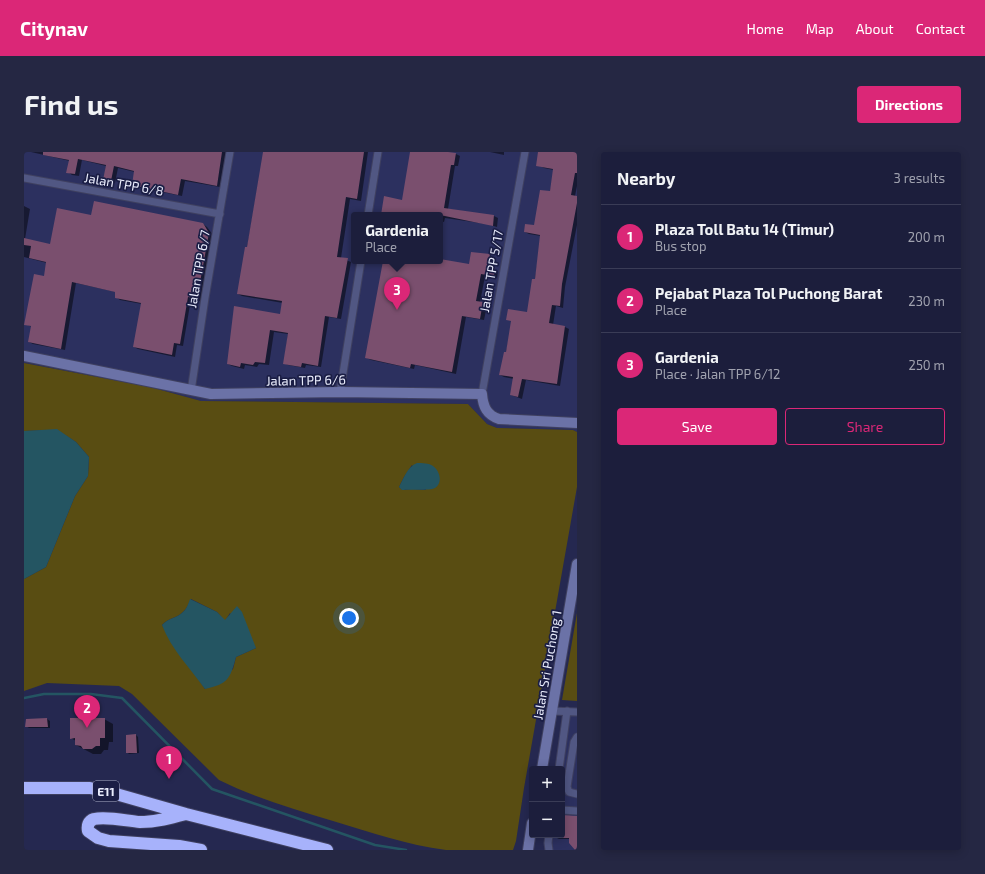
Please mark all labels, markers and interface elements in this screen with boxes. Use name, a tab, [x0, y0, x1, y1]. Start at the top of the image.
text: Citynav	[20, 17, 88, 40]
text: Home	[747, 20, 784, 37]
text: Map	[806, 20, 834, 37]
text: About	[856, 20, 894, 37]
text: Contact	[916, 20, 965, 37]
button: Directions	[857, 86, 961, 123]
text: Find us	[24, 87, 118, 121]
text: Nearby	[617, 168, 675, 188]
street label: Jalan TPP 6/8	[83, 169, 165, 199]
text: 3 results	[894, 170, 945, 186]
popup	[351, 212, 443, 264]
text: Plaza Toll Batu 14 (Timur)	[655, 220, 834, 238]
text: Gardenia	[365, 221, 429, 239]
street label: Jalan TPP 6/7	[183, 228, 213, 309]
street label: Jalan TPP 5/17	[476, 228, 506, 314]
text: 1	[627, 229, 633, 245]
text: 200 m	[908, 229, 945, 245]
text: Bus stop	[655, 238, 706, 254]
text: Place	[365, 239, 397, 255]
pin: 3	[384, 277, 410, 310]
text: Pejabat Plaza Tol Puchong Barat	[655, 284, 882, 302]
text: 2	[626, 293, 634, 309]
text: 230 m	[908, 293, 945, 309]
text: Place	[655, 302, 687, 318]
text: Gardenia	[655, 348, 719, 366]
text: 3	[626, 357, 634, 373]
text: 250 m	[909, 357, 945, 373]
text: Place · Jalan TPP 6/12	[655, 366, 780, 382]
street label: Jalan TPP 6/6	[266, 371, 346, 389]
button: Save	[617, 408, 777, 445]
button: Share	[785, 408, 945, 445]
your location	[339, 608, 359, 628]
street label: Jalan Sri Puchong 1	[529, 609, 565, 721]
pin: 2	[74, 695, 100, 728]
pin: 1	[156, 746, 182, 779]
map controls	[529, 766, 565, 838]
button: +	[529, 766, 565, 802]
road number: E11	[93, 781, 119, 801]
button: −	[529, 802, 565, 838]

